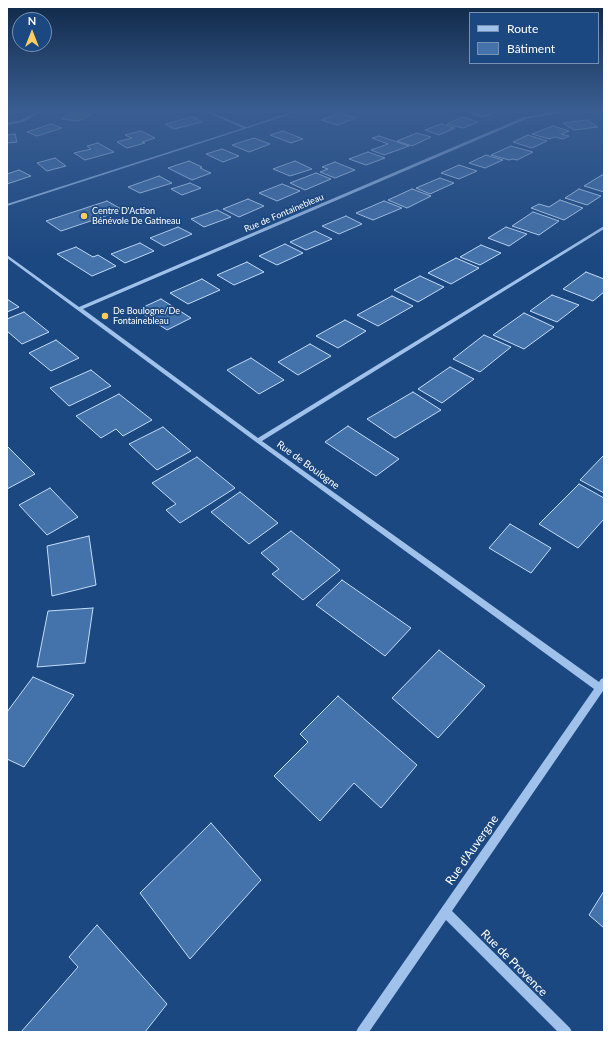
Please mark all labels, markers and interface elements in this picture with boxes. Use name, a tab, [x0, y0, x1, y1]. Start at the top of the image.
north arrow	[12, 12, 52, 52]
legend	[469, 12, 599, 64]
text: N	[28, 14, 36, 27]
text: Route	[507, 21, 538, 36]
text: Bâtiment	[507, 41, 555, 56]
street label: Rue de Fontainebleau	[243, 191, 325, 235]
place label: Centre D'Action Bénévole De Gatineau	[92, 206, 181, 227]
marker: Centre D'Action Bénévole De Gatineau	[79, 211, 89, 221]
place label: De Boulogne/De Fontainebleau	[113, 306, 180, 327]
marker: De Boulogne/De Fontainebleau	[100, 311, 110, 321]
street label: Rue de Boulogne	[274, 438, 342, 492]
street label: Rue d'Auvergne	[442, 812, 502, 888]
street label: Rue de Provence	[478, 927, 550, 999]

